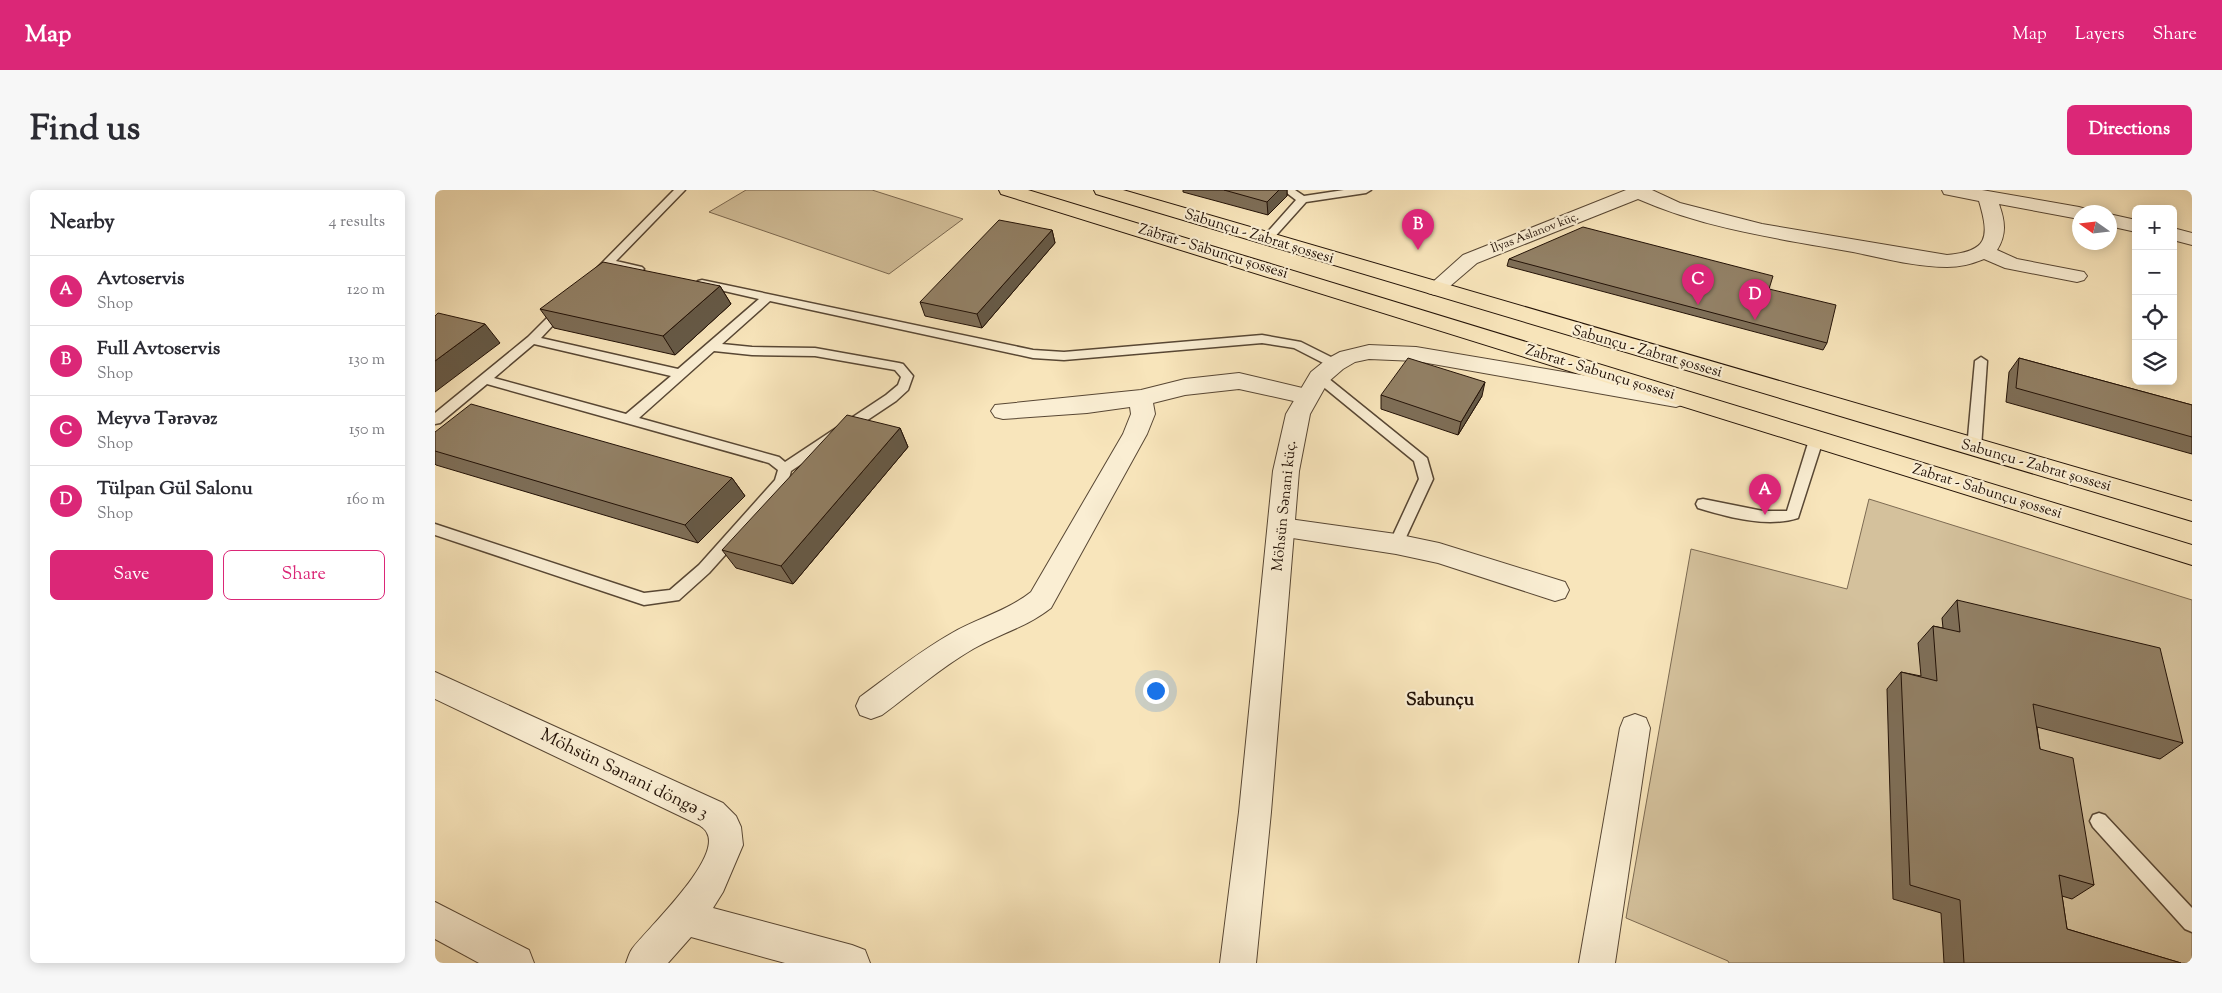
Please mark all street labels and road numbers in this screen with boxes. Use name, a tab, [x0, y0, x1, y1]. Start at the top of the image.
street label: Sabunçu - Zabrat şossesi	[1182, 204, 1336, 270]
street label: İlyas Aslanov küç.	[1489, 208, 1581, 258]
street label: Zabrat - Sabunçu şossesi	[1136, 219, 1290, 285]
street label: Sabunçu - Zabrat şossesi	[1569, 320, 1725, 384]
street label: Zabrat - Sabunçu şossesi	[1523, 340, 1677, 406]
street label: Sabunçu - Zabrat şossesi	[1958, 434, 2114, 498]
street label: Möhsün Sənani küç.	[1268, 440, 1302, 572]
street label: Zabrat - Sabunçu şossesi	[1910, 459, 2064, 525]
street label: Möhsün Sənani döngə 3	[536, 723, 712, 827]

